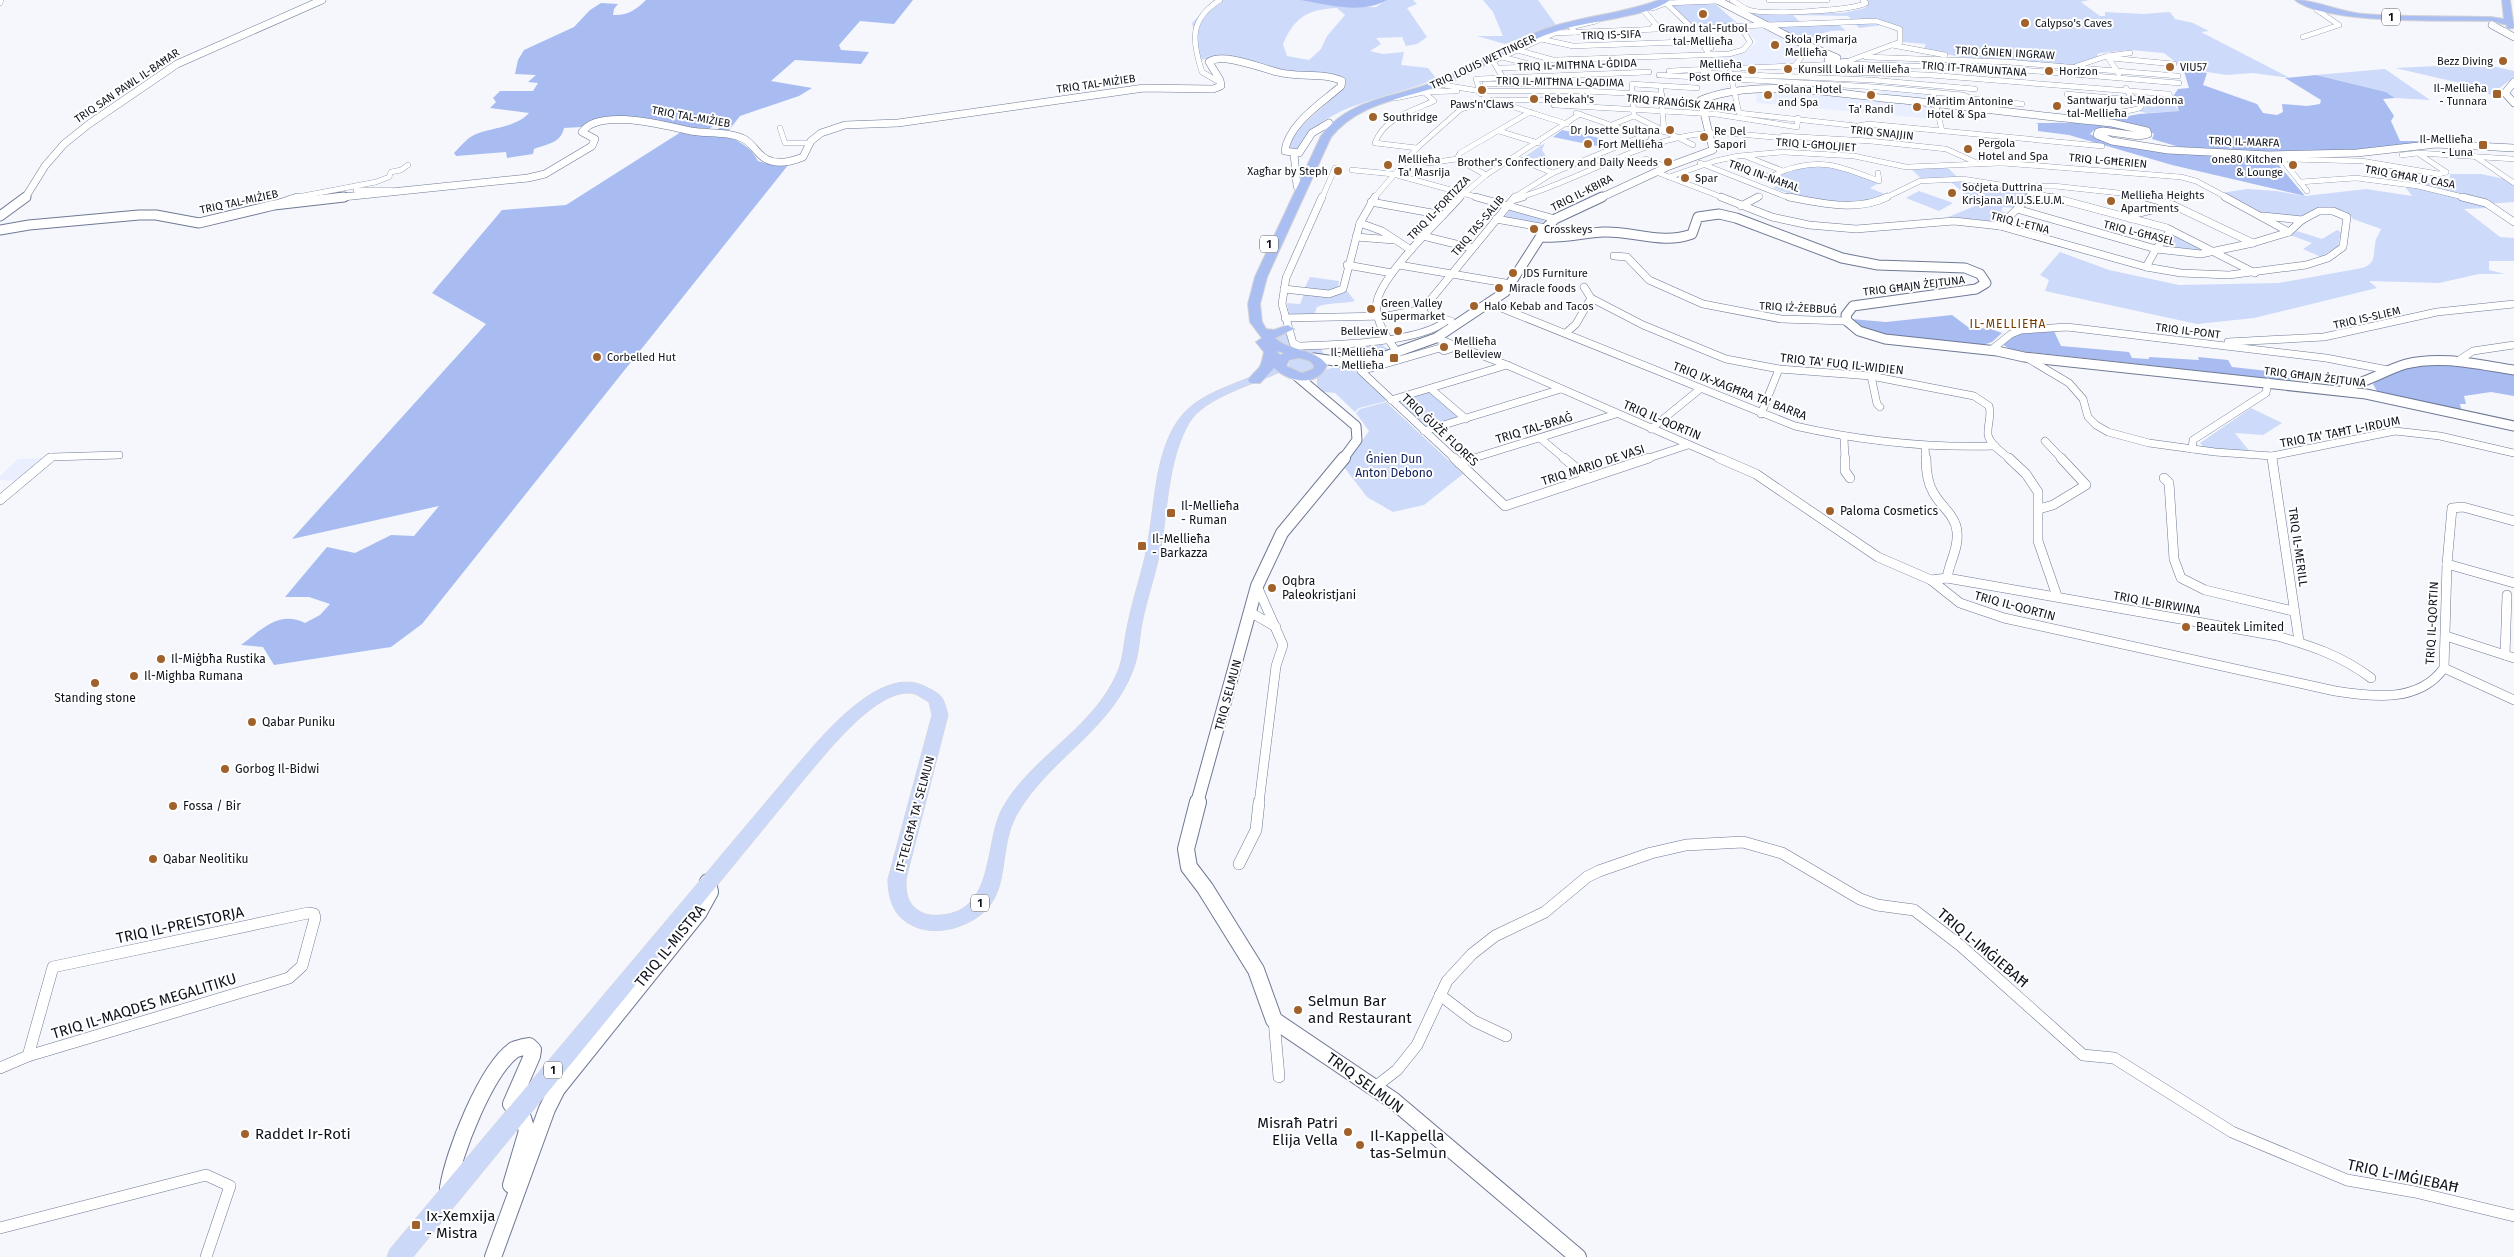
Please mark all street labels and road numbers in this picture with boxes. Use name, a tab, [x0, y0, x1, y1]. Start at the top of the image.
road number: 1	[2382, 8, 2400, 26]
street label: TRIQ IS-SIFA	[1581, 27, 1642, 43]
street label: TRIQ LOUIS WETTINGER	[1428, 32, 1538, 92]
street label: TRIQ ĠNIEN INGRAW	[1955, 43, 2055, 62]
street label: TRIQ SAN PAWL IL-BAĦAR	[72, 46, 182, 126]
street label: TRIQ IL-MITĦNA L-ĠDIDA	[1517, 55, 1638, 74]
street label: TRIQ IT-TRAMUNTANA	[1921, 59, 2028, 79]
street label: TRIQ TAL-MIŻIEB	[1055, 71, 1137, 96]
street label: TRIQ IL-MITĦNA L-QADIMA	[1496, 74, 1625, 90]
street label: TRIQ FRANĠISK ZAHRA	[1626, 91, 1737, 114]
street label: TRIQ TAL-MIŻIEB	[651, 103, 732, 130]
street label: TRIQ SNAJJIN	[1850, 123, 1914, 143]
street label: TRIQ IL-MARFA	[2208, 134, 2280, 150]
street label: TRIQ L-GĦOLJIET	[1775, 136, 1857, 154]
street label: TRIQ L-GĦERIEN	[2068, 151, 2148, 171]
street label: TRIQ IN-NAĦAL	[1727, 157, 1802, 195]
street label: TRIQ GĦAR U CASA	[2364, 163, 2457, 191]
street label: TRIQ IL-KBIRA	[1549, 172, 1616, 214]
street label: TRIQ IL-FORTIZZA	[1405, 173, 1473, 243]
street label: TRIQ TAL-MIŻIEB	[198, 186, 280, 217]
street label: TRIQ TAS-SALIB	[1449, 193, 1507, 259]
street label: TRIQ L-ETNA	[1989, 209, 2051, 237]
street label: TRIQ L-GĦASEL	[2102, 218, 2177, 248]
road number: 1	[1260, 235, 1278, 252]
street label: TRIQ GĦAJN ŻEJTUNA	[1862, 272, 1966, 299]
street label: TRIQ IŻ-ŻEBBUĠ	[1759, 298, 1837, 317]
street label: TRIQ IS-SLIEM	[2332, 304, 2402, 332]
street label: TRIQ IL-PONT	[2155, 321, 2222, 341]
street label: TRIQ TA' FUQ IL-WIDIEN	[1780, 351, 1904, 377]
street label: TRIQ IX-XAGĦRA TA' BARRA	[1671, 359, 1809, 423]
street label: TRIQ GĦAJN ŻEJTUNA	[2263, 363, 2367, 390]
street label: TRIQ ĠUŻÈ FLORES	[1399, 390, 1482, 469]
street label: TRIQ IL-QORTIN	[1621, 397, 1703, 443]
street label: TRIQ TAL-BRAĠ	[1494, 409, 1574, 446]
street label: TRIQ TA' TAĦT L-IRDUM	[2279, 413, 2401, 451]
street label: TRIQ MARIO DE VASI	[1540, 442, 1646, 488]
street label: TRIQ IL-MERILL	[2285, 506, 2311, 588]
street label: TRIQ IL-QORTIN	[2423, 581, 2441, 665]
street label: TRIQ IL-QORTIN	[1973, 588, 2057, 624]
street label: TRIQ IL-BIRWINA	[2112, 588, 2202, 618]
street label: TRIQ SELMUN	[1212, 658, 1244, 732]
street label: IT-TELGĦA TA' SELMUN	[893, 754, 937, 874]
road number: 1	[971, 894, 989, 911]
street label: TRIQ IL-MISTRA	[631, 901, 709, 991]
street label: TRIQ IL-PREISTORJA	[115, 903, 246, 947]
street label: TRIQ L-IMĠIEBAĦ	[1934, 905, 2032, 991]
street label: TRIQ IL-MAQDES MEGALITIKU	[49, 969, 239, 1043]
street label: TRIQ SELMUN	[1323, 1049, 1407, 1117]
road number: 1	[544, 1062, 562, 1078]
street label: TRIQ L-IMĠIEBAĦ	[2346, 1155, 2460, 1197]

